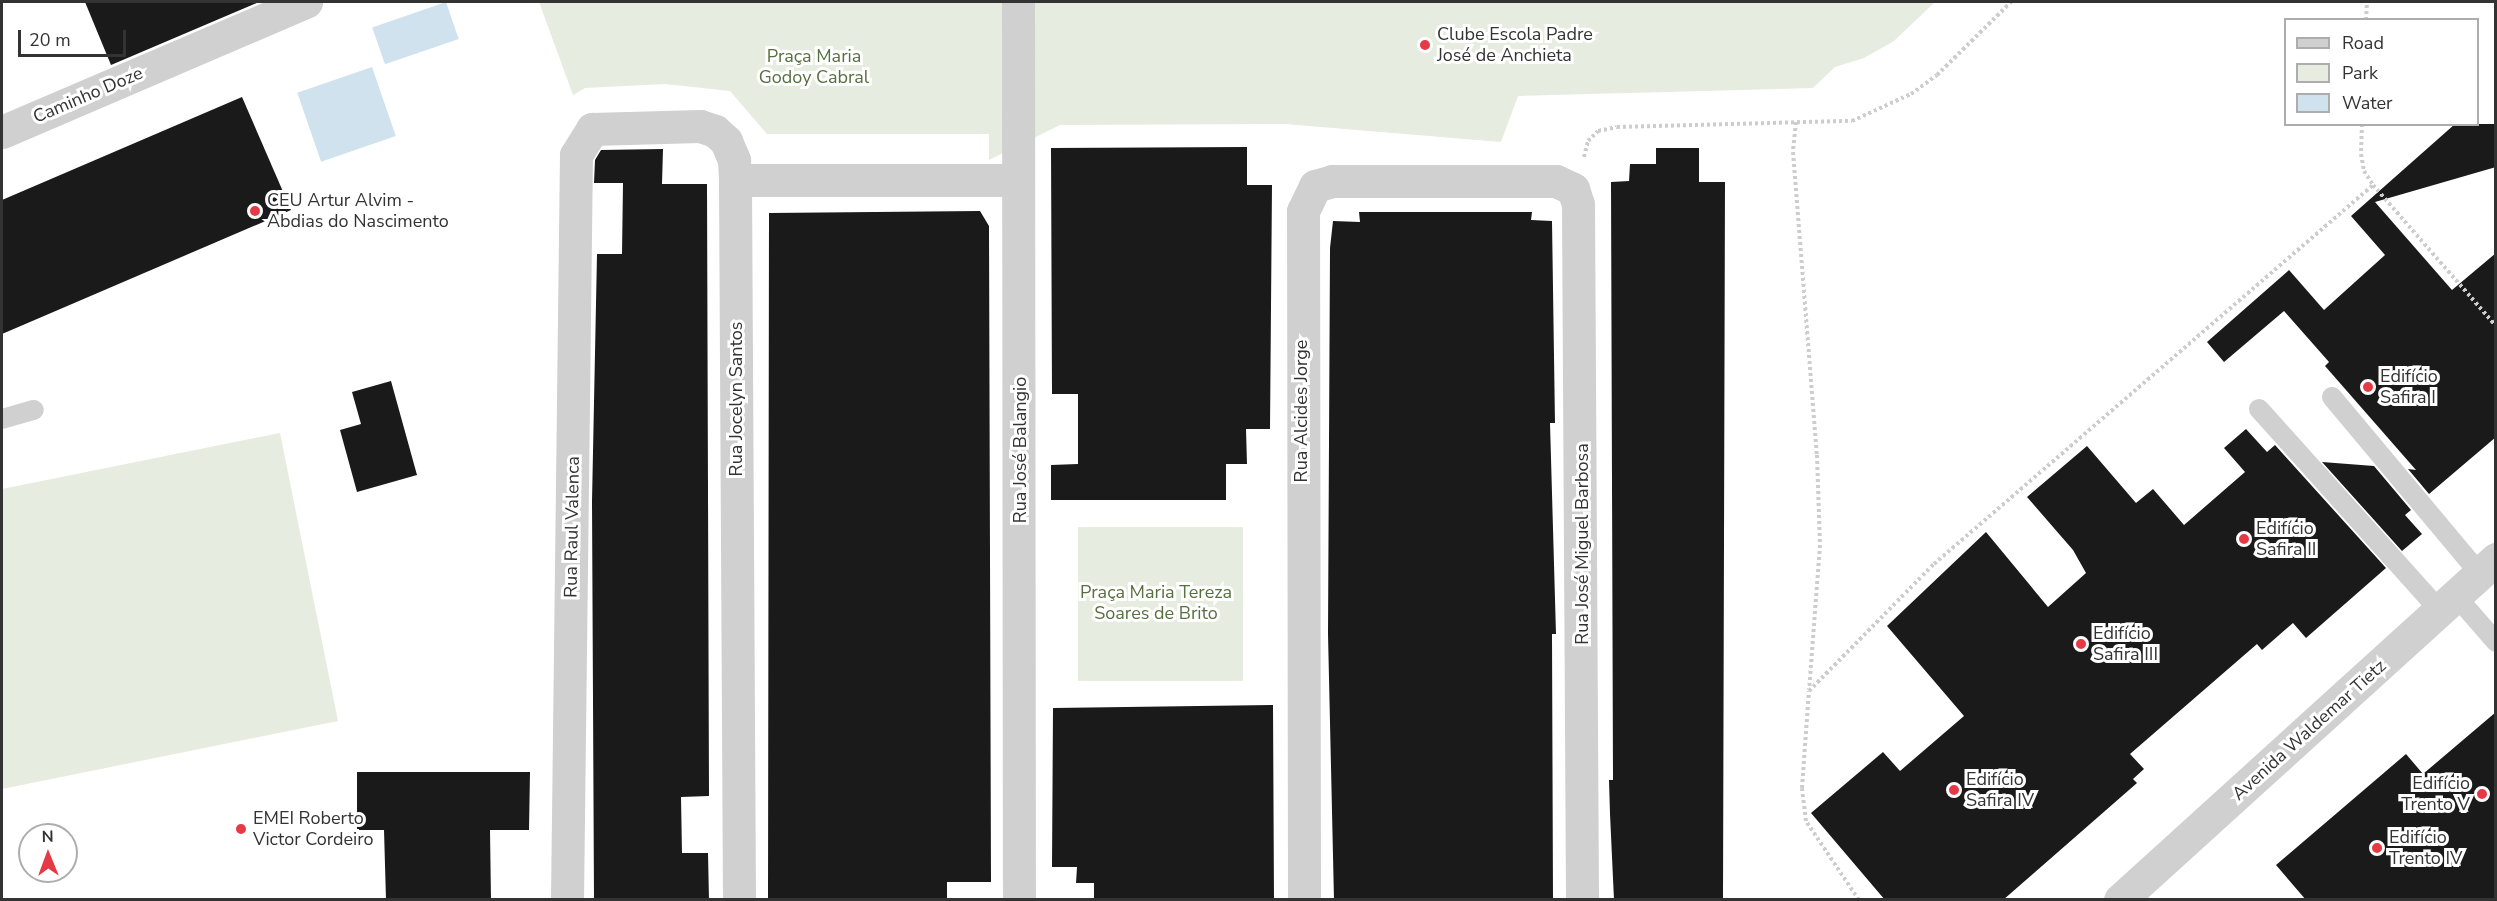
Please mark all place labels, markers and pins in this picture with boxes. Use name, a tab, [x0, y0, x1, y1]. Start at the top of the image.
place label: Clube Escola Padre José de Anchieta	[1437, 24, 1593, 66]
marker: Clube Escola Padre José de Anchieta	[1418, 38, 1432, 52]
place label: CEU Artur Alvim - Abdias do Nascimento	[267, 190, 449, 232]
marker: CEU Artur Alvim - Abdias do Nascimento	[248, 204, 262, 218]
place label: Edifício Safira I	[2380, 366, 2438, 409]
marker: Edifício Safira I	[2361, 380, 2375, 394]
place label: Edifício Safira II	[2256, 518, 2316, 560]
marker: Edifício Safira II	[2237, 532, 2251, 546]
place label: Edifício Safira III	[2093, 623, 2158, 666]
marker: Edifício Safira III	[2074, 637, 2088, 651]
place label: Edifício Safira IV	[1966, 769, 2034, 812]
place label: Edifício Trento V	[2401, 773, 2470, 816]
marker: Edifício Safira IV	[1947, 783, 1961, 797]
marker: Edifício Trento V	[2475, 787, 2489, 801]
place label: EMEI Roberto Victor Cordeiro	[253, 808, 374, 850]
marker: EMEI Roberto Victor Cordeiro	[234, 822, 248, 836]
place label: Edifício Trento IV	[2389, 827, 2462, 870]
marker: Edifício Trento IV	[2370, 841, 2384, 855]

